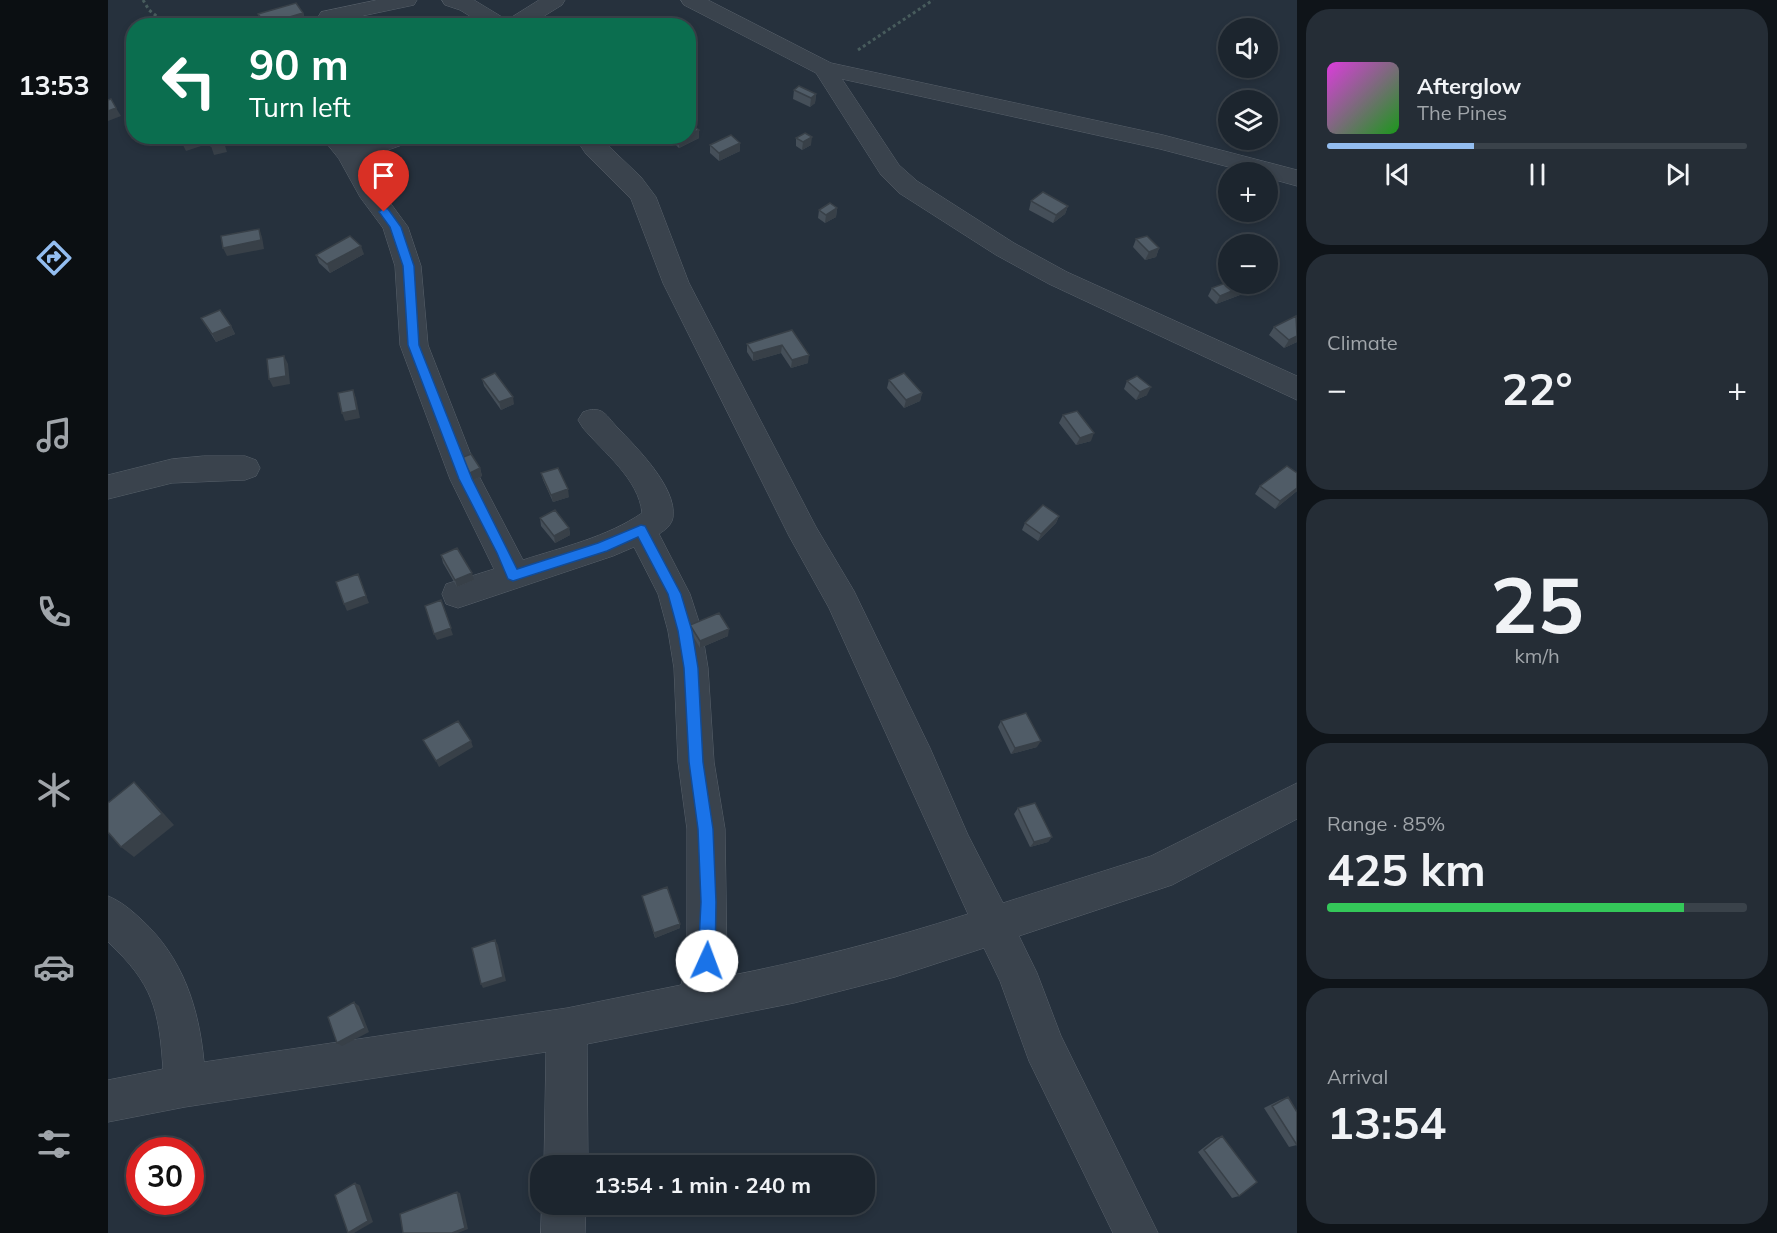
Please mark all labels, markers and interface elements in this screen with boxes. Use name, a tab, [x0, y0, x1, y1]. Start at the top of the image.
map controls	[1218, 18, 1278, 294]
button: sound	[1218, 18, 1278, 78]
text: 90 m	[249, 38, 349, 91]
icon: left	[150, 42, 228, 120]
text: 13:53	[18, 68, 90, 102]
text: Afterglow	[1417, 72, 1521, 100]
text: Turn left	[249, 90, 351, 124]
button: layers	[1218, 90, 1278, 150]
text: The Pines	[1417, 100, 1507, 125]
pin	[358, 150, 409, 212]
icon: previous	[1381, 158, 1414, 191]
icon: pause	[1521, 158, 1554, 191]
icon: next	[1661, 158, 1694, 191]
icon: arrive	[367, 159, 400, 192]
button: +	[1218, 162, 1278, 222]
button: −	[1218, 234, 1278, 294]
icon: directions	[33, 237, 75, 279]
text: Climate	[1327, 330, 1398, 355]
text: 22°	[1501, 360, 1573, 416]
text: −	[1327, 368, 1347, 409]
text: +	[1727, 368, 1747, 409]
icon: music	[33, 414, 75, 456]
text: 25	[1490, 555, 1584, 653]
icon: phone	[33, 591, 75, 633]
text: km/h	[1514, 643, 1560, 668]
icon: climate	[33, 769, 75, 811]
text: Range · 85%	[1327, 811, 1445, 836]
text: 425 km	[1327, 841, 1486, 897]
position arrow	[675, 929, 739, 993]
icon: car	[33, 946, 75, 988]
text: Arrival	[1327, 1064, 1388, 1089]
text: 13:54	[1327, 1094, 1446, 1150]
icon: filters	[33, 1123, 75, 1165]
speed limit sign: 30	[126, 1137, 204, 1215]
text: 13:54 · 1 min · 240 m	[594, 1171, 811, 1199]

